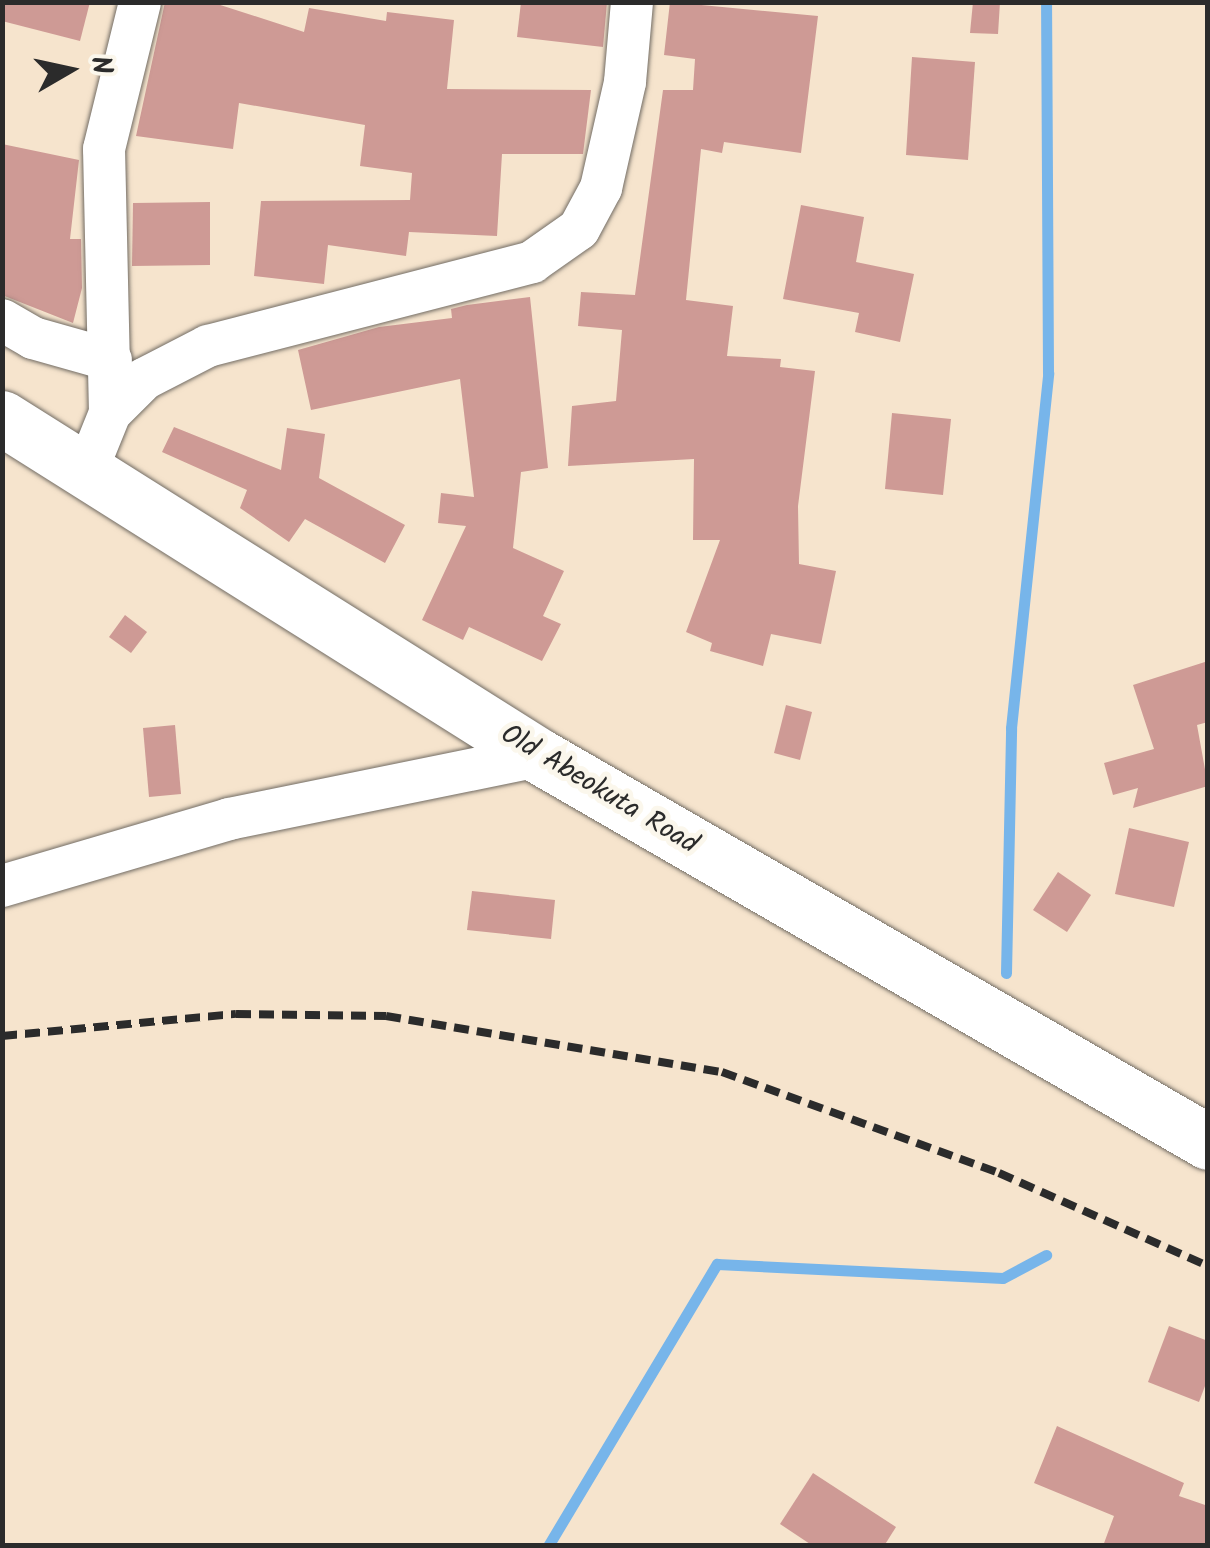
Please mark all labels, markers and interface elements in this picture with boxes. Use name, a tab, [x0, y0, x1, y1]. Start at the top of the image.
north arrow	[20, 20, 120, 120]
text: N	[77, 53, 124, 77]
street label: Old Abeokuta Road	[494, 718, 704, 862]

